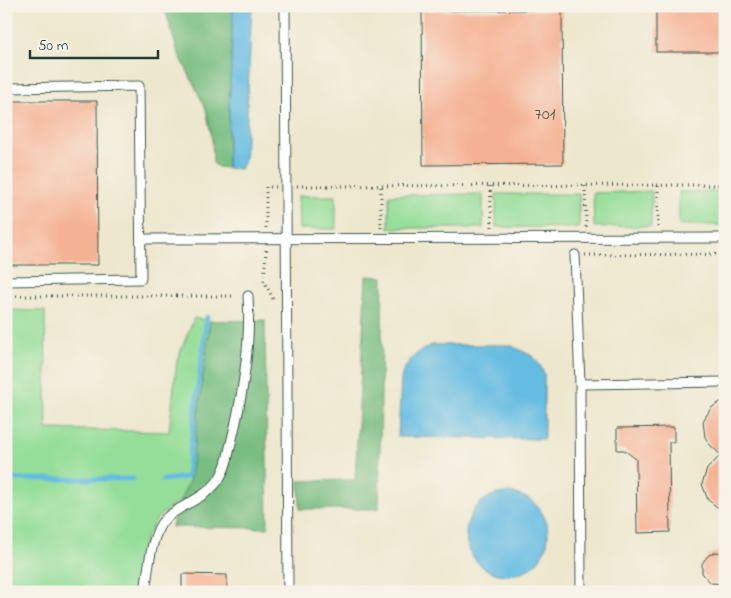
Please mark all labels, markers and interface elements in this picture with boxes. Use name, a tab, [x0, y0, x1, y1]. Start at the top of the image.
scale bar	[30, 28, 158, 60]
text: 50 m	[38, 35, 69, 57]
house number: 701	[535, 102, 556, 128]

